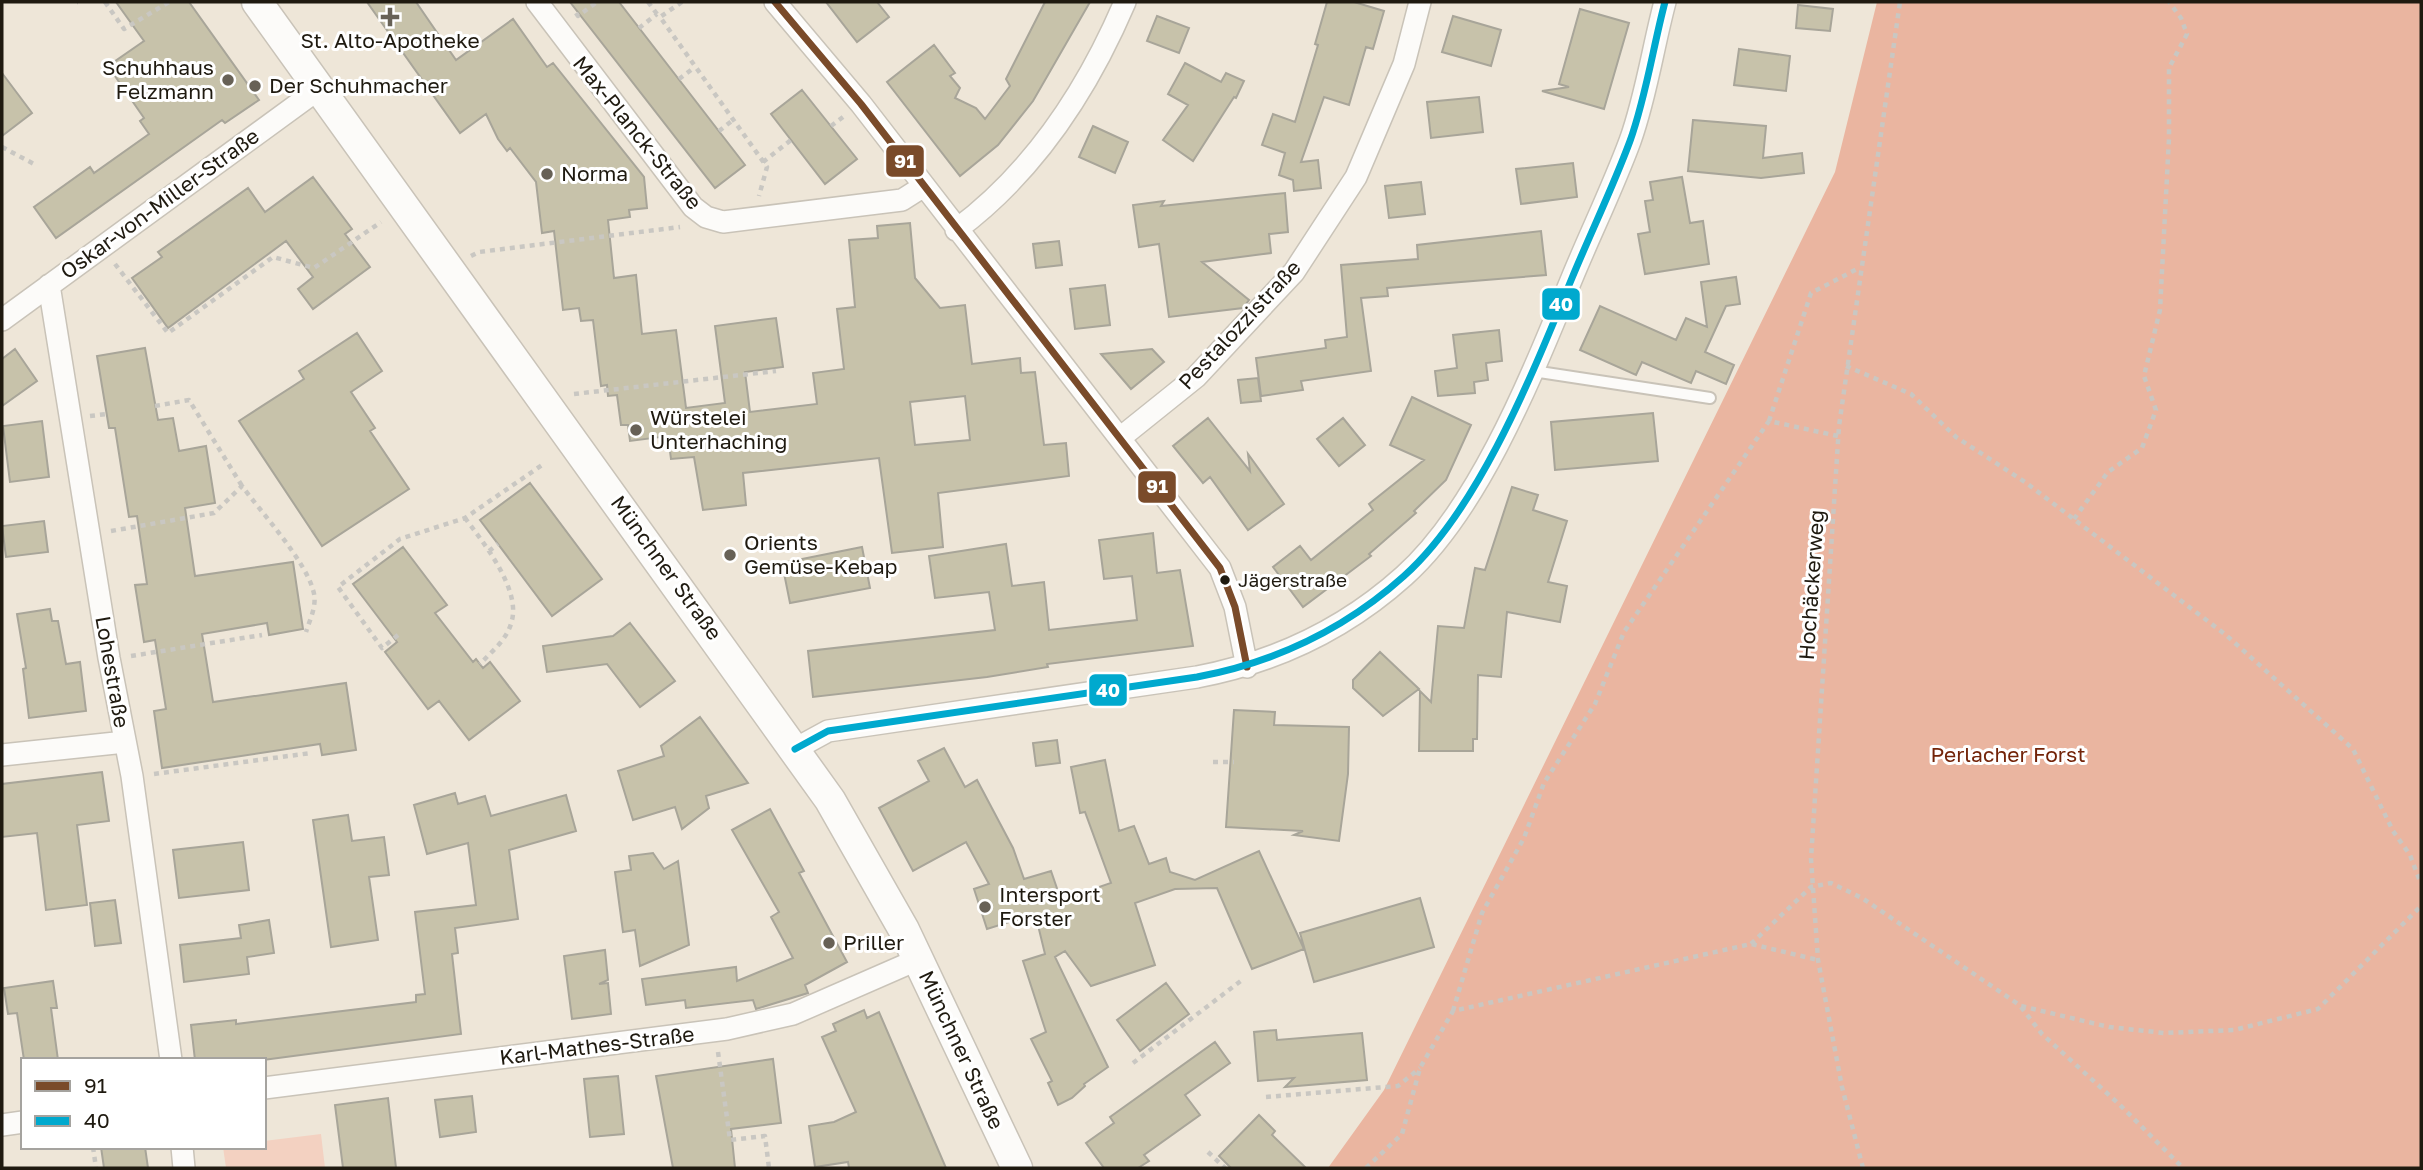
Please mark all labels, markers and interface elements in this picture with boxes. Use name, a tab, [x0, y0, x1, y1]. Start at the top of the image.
marker: St. Alto-Apotheke	[382, 9, 398, 25]
place label: St. Alto-Apotheke	[300, 27, 480, 53]
street label: Max-Planck-Straße	[568, 50, 708, 214]
place label: Schuhhaus Felzmann	[102, 54, 214, 104]
marker: Schuhhaus Felzmann	[220, 72, 236, 88]
place label: Der Schuhmacher	[269, 72, 448, 98]
marker: Der Schuhmacher	[247, 78, 263, 94]
street label: Oskar-von-Miller-Straße	[55, 122, 264, 284]
line badge: 91	[885, 144, 925, 178]
text: 91	[894, 149, 916, 172]
place label: Norma	[561, 160, 628, 186]
marker: Norma	[539, 166, 555, 182]
street label: Pestalozzistraße	[1173, 254, 1306, 394]
line badge: 40	[1541, 287, 1581, 321]
text: 40	[1549, 292, 1573, 315]
place label: Würstelei Unterhaching	[650, 404, 787, 454]
marker: Würstelei Unterhaching	[628, 422, 644, 438]
line badge: 91	[1137, 470, 1177, 504]
text: 91	[1146, 474, 1168, 497]
street label: Münchner Straße	[606, 490, 728, 645]
street label: Hochäckerweg	[1793, 509, 1829, 661]
place label: Orients Gemüse-Kebap	[744, 529, 898, 579]
marker: Orients Gemüse-Kebap	[722, 547, 738, 563]
place label: Jägerstraße	[1238, 568, 1347, 591]
marker: Jägerstraße	[1218, 573, 1232, 587]
street label: Lohestraße	[90, 614, 136, 730]
line badge: 40	[1088, 673, 1128, 707]
text: 40	[1096, 678, 1120, 701]
park label: Perlacher Forst	[1930, 741, 2086, 767]
place label: Intersport Forster	[999, 881, 1101, 931]
marker: Intersport Forster	[977, 899, 993, 915]
place label: Priller	[843, 929, 904, 955]
marker: Priller	[821, 935, 837, 951]
street label: Münchner Straße	[914, 966, 1010, 1133]
street label: Karl-Mathes-Straße	[498, 1020, 696, 1070]
legend	[21, 1058, 266, 1149]
text: 91	[84, 1072, 107, 1098]
text: 40	[84, 1107, 110, 1133]

